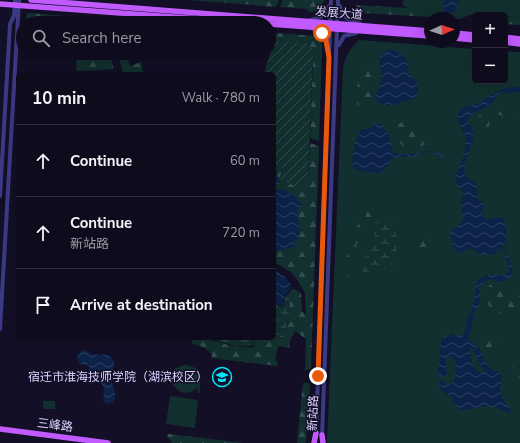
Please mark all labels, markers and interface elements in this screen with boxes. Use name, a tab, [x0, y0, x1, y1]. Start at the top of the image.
street label: 发展大道	[314, 3, 364, 23]
north arrow	[424, 12, 460, 48]
map controls	[472, 12, 508, 84]
button: +	[472, 12, 508, 48]
search box	[16, 16, 276, 60]
route start	[313, 24, 331, 42]
icon: search	[30, 27, 52, 49]
text: Search here	[62, 28, 142, 48]
button: −	[472, 48, 508, 84]
text: 10 min	[32, 87, 86, 110]
text: Walk · 780 m	[182, 89, 260, 107]
icon: ahead	[32, 150, 54, 172]
text: Continue	[70, 151, 132, 171]
text: 60 m	[230, 152, 260, 170]
text: Continue	[70, 213, 132, 233]
icon: ahead	[32, 222, 54, 244]
text: 720 m	[222, 224, 260, 242]
text: 新站路	[70, 235, 109, 253]
icon: arrive	[32, 294, 54, 316]
text: Arrive at destination	[70, 295, 213, 315]
school or university icon: 宿迁市淮海技师学院（湖滨校区）	[211, 366, 233, 388]
route end	[309, 367, 327, 385]
place label: 宿迁市淮海技师学院（湖滨校区）	[28, 369, 208, 385]
street label: 新站路	[304, 395, 322, 431]
street label: 三峰路	[36, 415, 74, 435]

